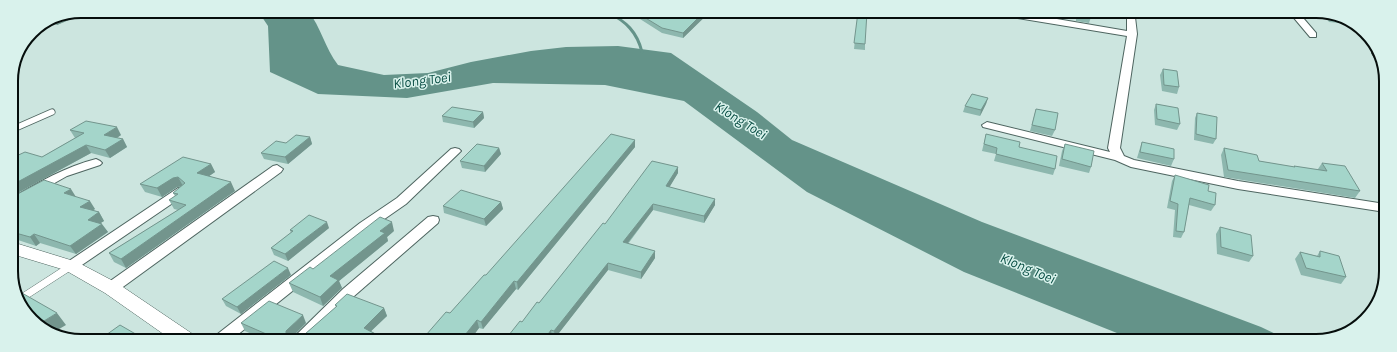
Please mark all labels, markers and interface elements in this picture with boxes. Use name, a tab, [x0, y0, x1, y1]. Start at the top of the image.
water label: Klong Toei	[392, 68, 452, 92]
water label: Klong Toei	[712, 98, 770, 143]
water label: Klong Toei	[998, 249, 1058, 288]

